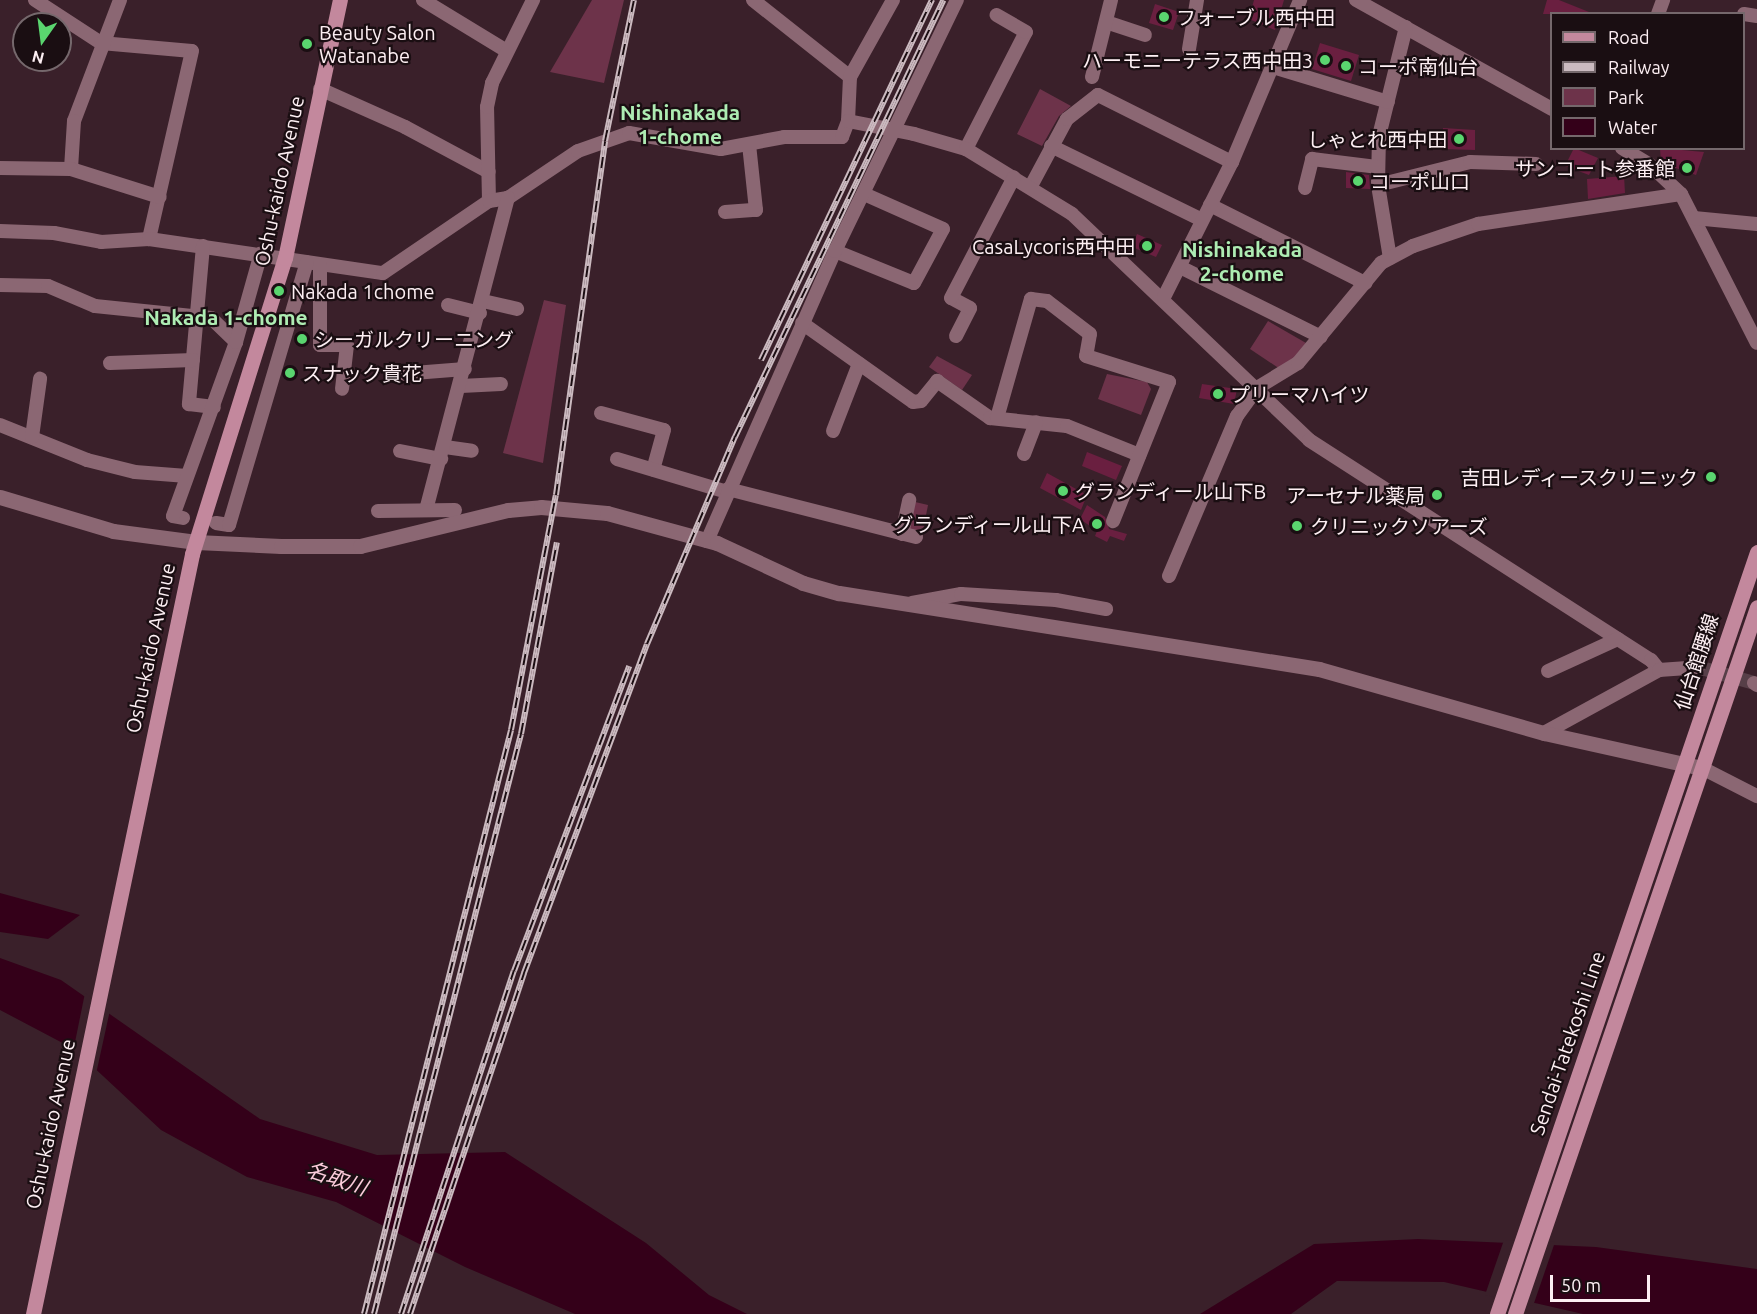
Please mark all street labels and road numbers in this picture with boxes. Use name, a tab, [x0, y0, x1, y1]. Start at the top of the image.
street label: Oshu-kaido Avenue	[249, 94, 309, 268]
street label: Oshu-kaido Avenue	[120, 561, 180, 735]
street label: 仙台館腰線	[1669, 611, 1723, 713]
street label: Sendai-Tatekoshi Line	[1524, 948, 1610, 1138]
street label: Oshu-kaido Avenue	[20, 1037, 80, 1211]

